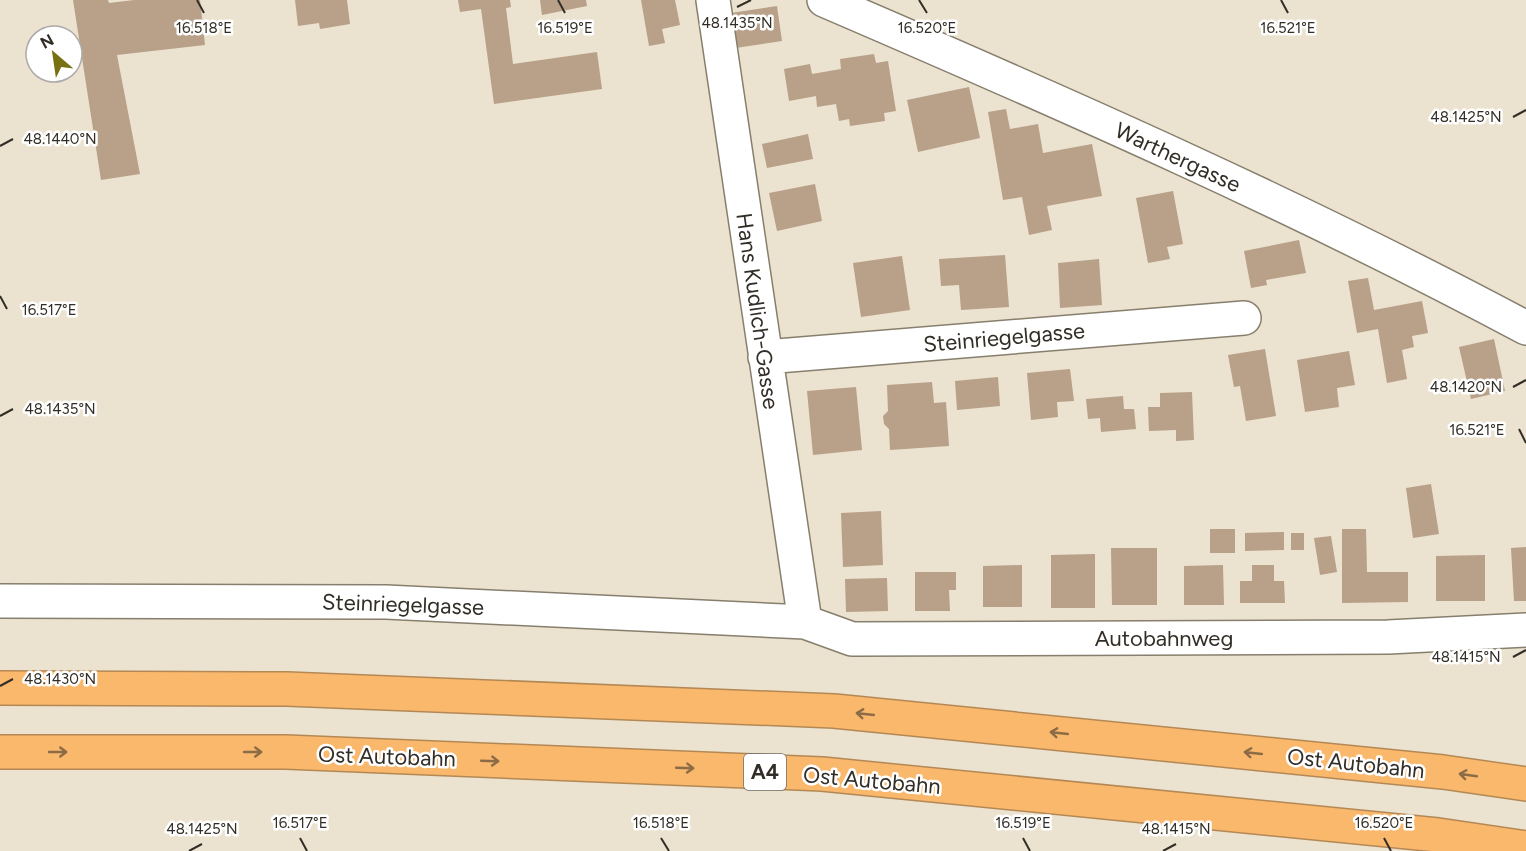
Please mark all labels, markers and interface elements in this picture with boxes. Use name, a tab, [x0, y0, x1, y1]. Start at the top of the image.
text: 48.1435°N	[701, 14, 773, 32]
text: 16.518°E	[176, 19, 232, 37]
text: 16.519°E	[537, 19, 593, 37]
text: 16.520°E	[898, 19, 956, 37]
text: 16.521°E	[1260, 19, 1316, 37]
north arrow	[24, 24, 84, 84]
text: N	[37, 30, 57, 53]
text: 48.1425°N	[1430, 108, 1502, 126]
street label: Warthergasse	[1111, 117, 1245, 198]
text: 48.1440°N	[23, 130, 97, 148]
street label: Hans Kudlich-Gasse	[730, 211, 785, 411]
text: 16.517°E	[21, 301, 77, 319]
street label: Steinriegelgasse	[922, 317, 1086, 358]
text: 48.1420°N	[1430, 378, 1502, 396]
text: 48.1435°N	[24, 400, 96, 418]
text: 16.521°E	[1449, 421, 1505, 439]
street label: Steinriegelgasse	[321, 588, 484, 621]
street label: Autobahnweg	[1095, 625, 1233, 652]
text: 48.1415°N	[1431, 648, 1501, 666]
text: 48.1430°N	[24, 670, 96, 688]
one-way arrow	[856, 708, 876, 719]
one-way arrow	[1050, 727, 1070, 738]
street label: Ost Autobahn	[318, 741, 456, 772]
street label: Ost Autobahn	[1286, 743, 1426, 784]
one-way arrow	[48, 746, 68, 758]
one-way arrow	[243, 746, 263, 758]
one-way arrow	[1244, 747, 1264, 758]
road number: A4	[744, 754, 786, 790]
one-way arrow	[480, 755, 500, 766]
street label: Ost Autobahn	[802, 761, 942, 800]
one-way arrow	[675, 763, 695, 774]
one-way arrow	[1459, 770, 1479, 781]
text: 16.517°E	[272, 814, 328, 832]
text: 16.518°E	[633, 814, 689, 832]
text: 16.519°E	[995, 814, 1051, 832]
text: 16.520°E	[1355, 814, 1413, 832]
text: 48.1425°N	[166, 820, 238, 838]
text: 48.1415°N	[1141, 820, 1211, 838]

